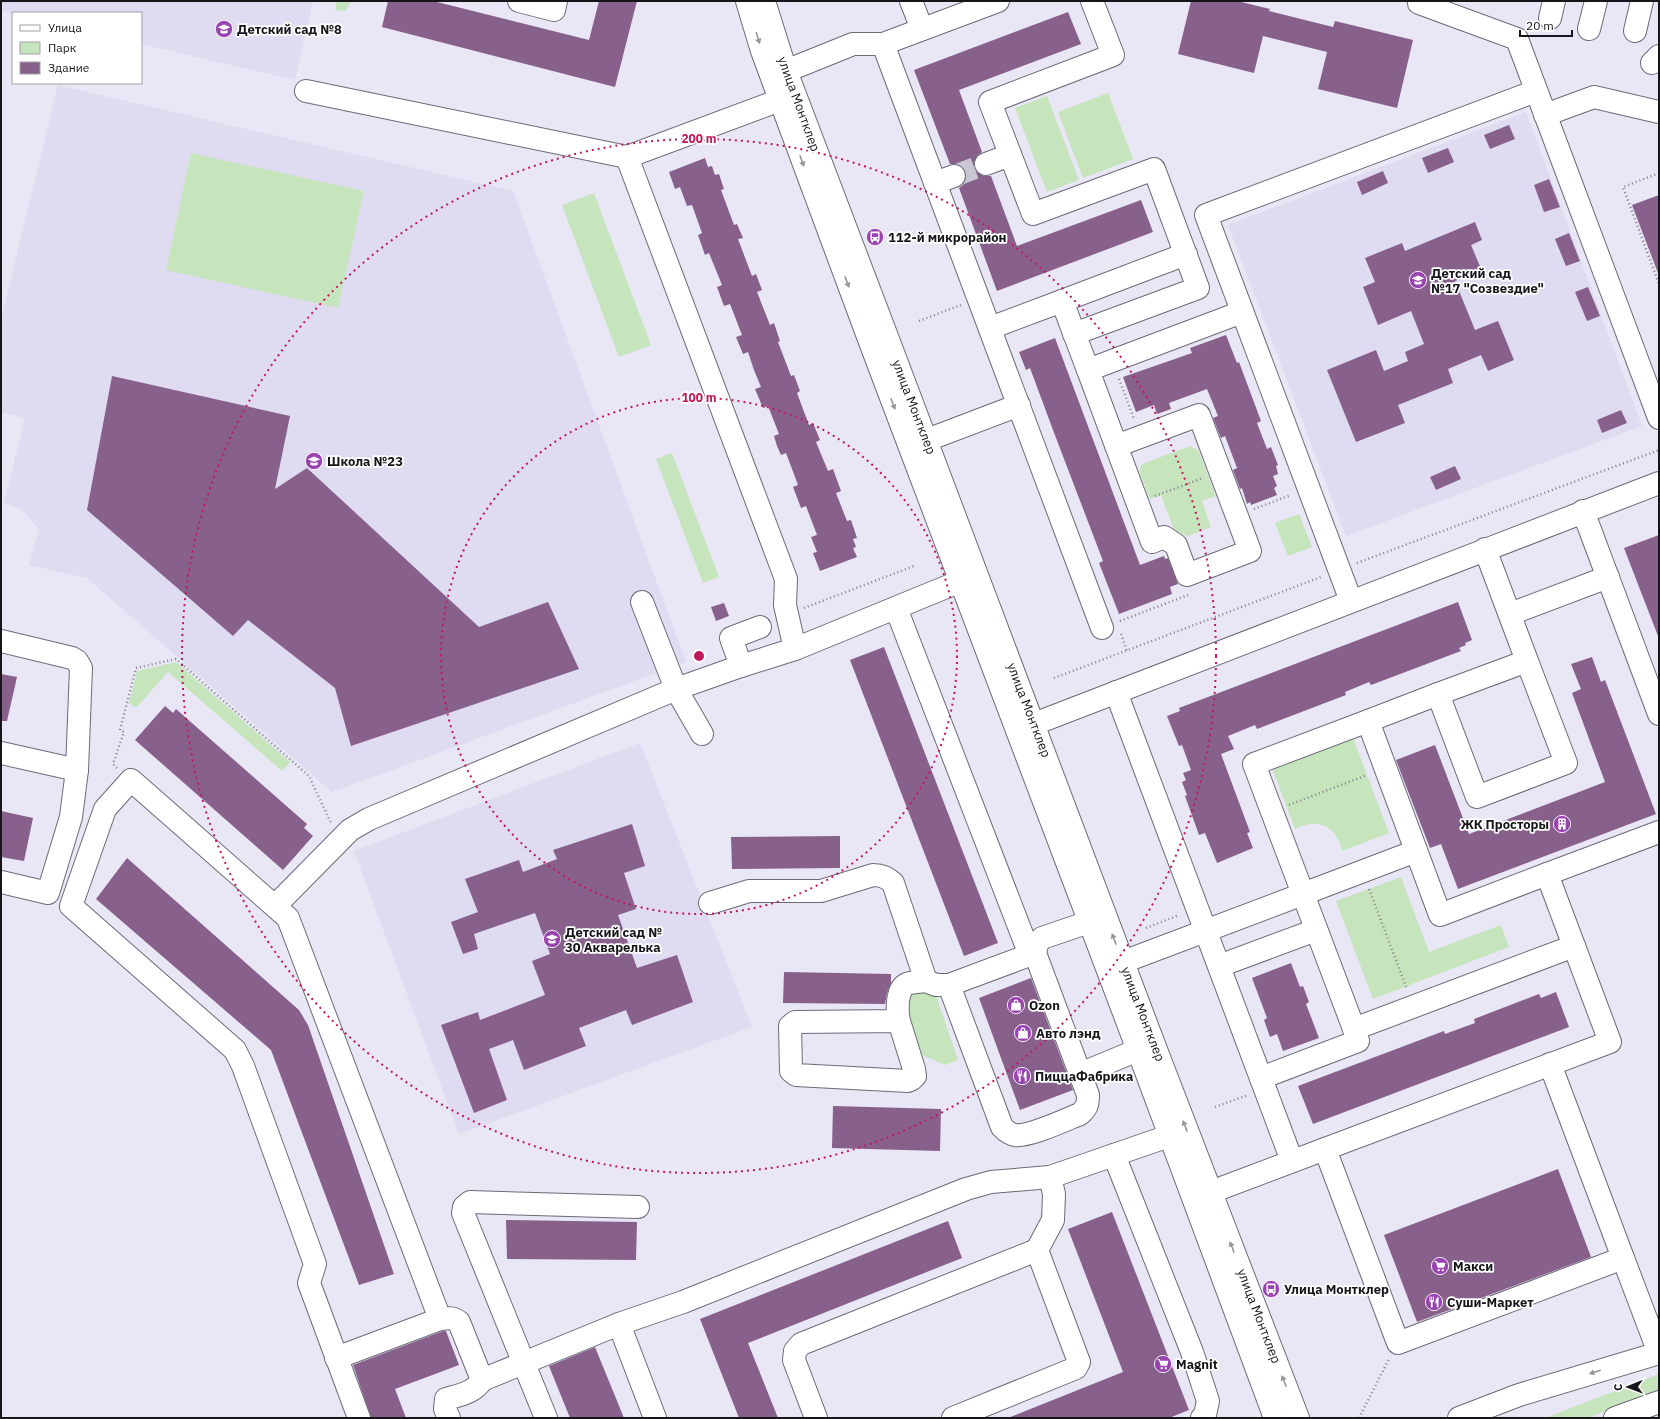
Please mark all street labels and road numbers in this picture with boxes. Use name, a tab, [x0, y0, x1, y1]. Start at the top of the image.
street label: улица Монтклер	[774, 54, 824, 154]
street label: улица Монтклер	[888, 357, 940, 457]
street label: улица Монтклер	[1003, 660, 1055, 760]
street label: улица Монтклер	[1117, 964, 1169, 1064]
street label: улица Монтклер	[1233, 1266, 1285, 1366]

